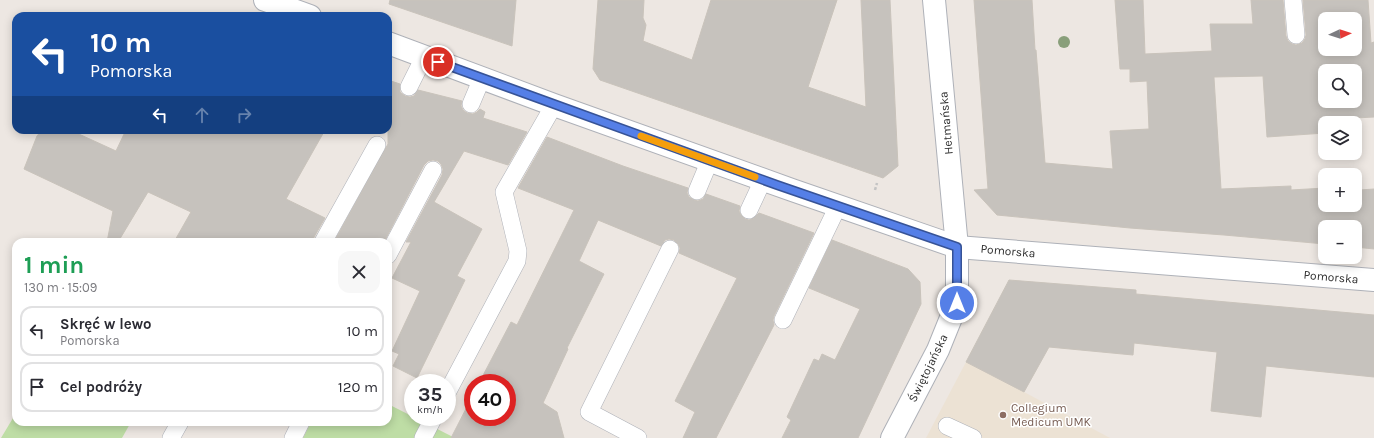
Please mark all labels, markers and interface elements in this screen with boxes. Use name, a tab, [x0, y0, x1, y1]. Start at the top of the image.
north arrow	[1318, 12, 1362, 56]
map controls	[1318, 12, 1362, 264]
text: 10 m	[90, 26, 151, 59]
icon: left	[24, 28, 76, 80]
pin	[421, 45, 455, 79]
icon: arrive	[427, 51, 449, 73]
text: Pomorska	[90, 60, 173, 82]
button: search	[1318, 64, 1362, 108]
street label: Hetmańska	[936, 91, 956, 155]
icon: left	[149, 104, 171, 126]
icon: ahead	[191, 104, 213, 126]
icon: right	[233, 104, 255, 126]
button: layers	[1318, 116, 1362, 160]
button: +	[1318, 168, 1362, 212]
button: −	[1318, 220, 1362, 264]
street label: Pomorska	[980, 242, 1036, 260]
text: 1 min	[24, 251, 84, 279]
button: close	[338, 251, 380, 293]
street label: Pomorska	[1303, 268, 1359, 286]
text: 130 m · 15:09	[24, 280, 97, 295]
position arrow	[936, 282, 978, 324]
text: Skręć w lewo	[60, 315, 152, 333]
icon: left	[26, 320, 48, 342]
text: 10 m	[347, 322, 378, 340]
street label: Świętojańska	[905, 331, 951, 404]
text: Pomorska	[60, 333, 120, 348]
speed limit sign: 40	[464, 374, 516, 426]
icon: arrive	[26, 376, 48, 398]
text: Cel podróży	[60, 378, 142, 396]
text: 120 m	[338, 378, 378, 396]
text: 35	[418, 383, 442, 406]
place label: Collegium Medicum UMK	[1011, 401, 1092, 429]
text: km/h	[417, 404, 443, 416]
marker: Collegium Medicum UMK	[998, 410, 1008, 420]

